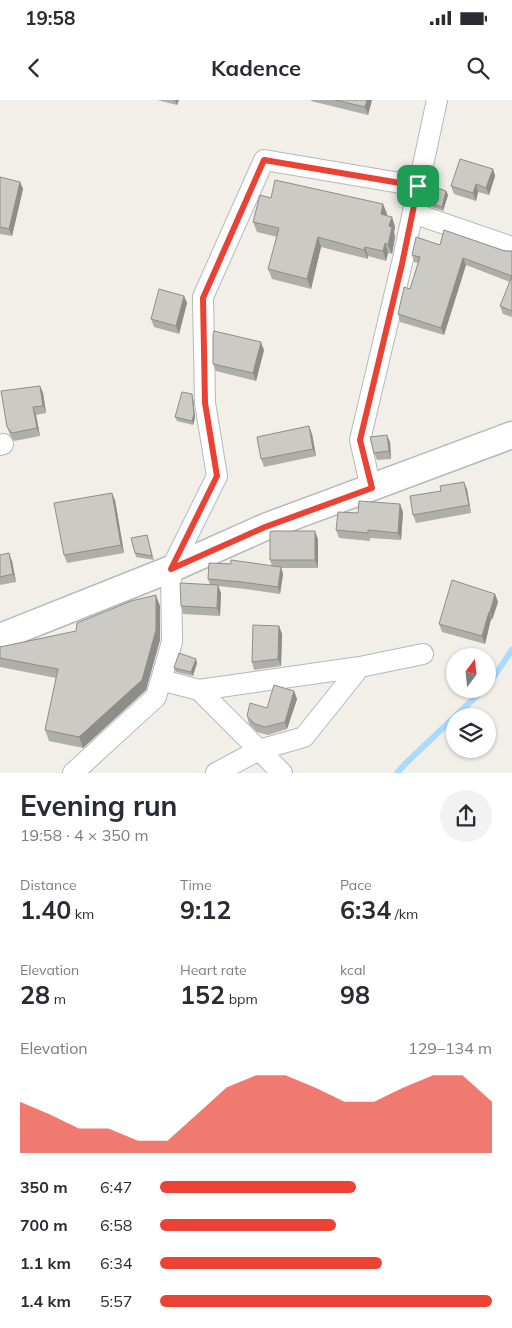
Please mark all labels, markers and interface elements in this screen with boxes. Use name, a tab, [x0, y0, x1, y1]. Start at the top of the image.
text: 19:58	[25, 6, 75, 30]
icon: back	[20, 54, 48, 82]
text: Kadence	[211, 54, 301, 82]
icon: search	[464, 54, 492, 82]
pin	[397, 165, 439, 207]
icon: arrive	[404, 172, 432, 200]
north arrow	[446, 648, 496, 698]
map controls	[446, 648, 496, 758]
button: layers	[446, 708, 496, 758]
text: Evening run	[20, 788, 177, 823]
button: share	[440, 790, 492, 842]
text: 19:58 · 4 × 350 m	[20, 825, 149, 845]
text: Distance	[20, 876, 77, 894]
text: Time	[180, 876, 212, 894]
text: Pace	[340, 876, 372, 894]
text: 1.40	[20, 894, 71, 925]
text: 9:12	[180, 894, 231, 925]
text: 6:34	[340, 894, 391, 925]
text: km	[71, 905, 94, 923]
text: /km	[391, 905, 418, 923]
text: Elevation	[20, 961, 79, 979]
text: Heart rate	[180, 961, 247, 979]
text: kcal	[340, 961, 366, 979]
text: 28	[20, 979, 50, 1010]
text: 152	[180, 979, 225, 1010]
text: 98	[340, 979, 370, 1010]
text: m	[50, 990, 66, 1008]
text: bpm	[225, 990, 258, 1008]
text: Elevation	[20, 1038, 88, 1058]
text: 129–134 m	[408, 1038, 492, 1058]
text: 350 m	[20, 1177, 68, 1197]
text: 6:47	[100, 1177, 132, 1197]
text: 700 m	[20, 1215, 68, 1235]
text: 6:58	[100, 1215, 132, 1235]
text: 1.1 km	[20, 1253, 71, 1273]
text: 6:34	[100, 1253, 132, 1273]
text: 1.4 km	[20, 1291, 71, 1311]
text: 5:57	[100, 1291, 132, 1311]

